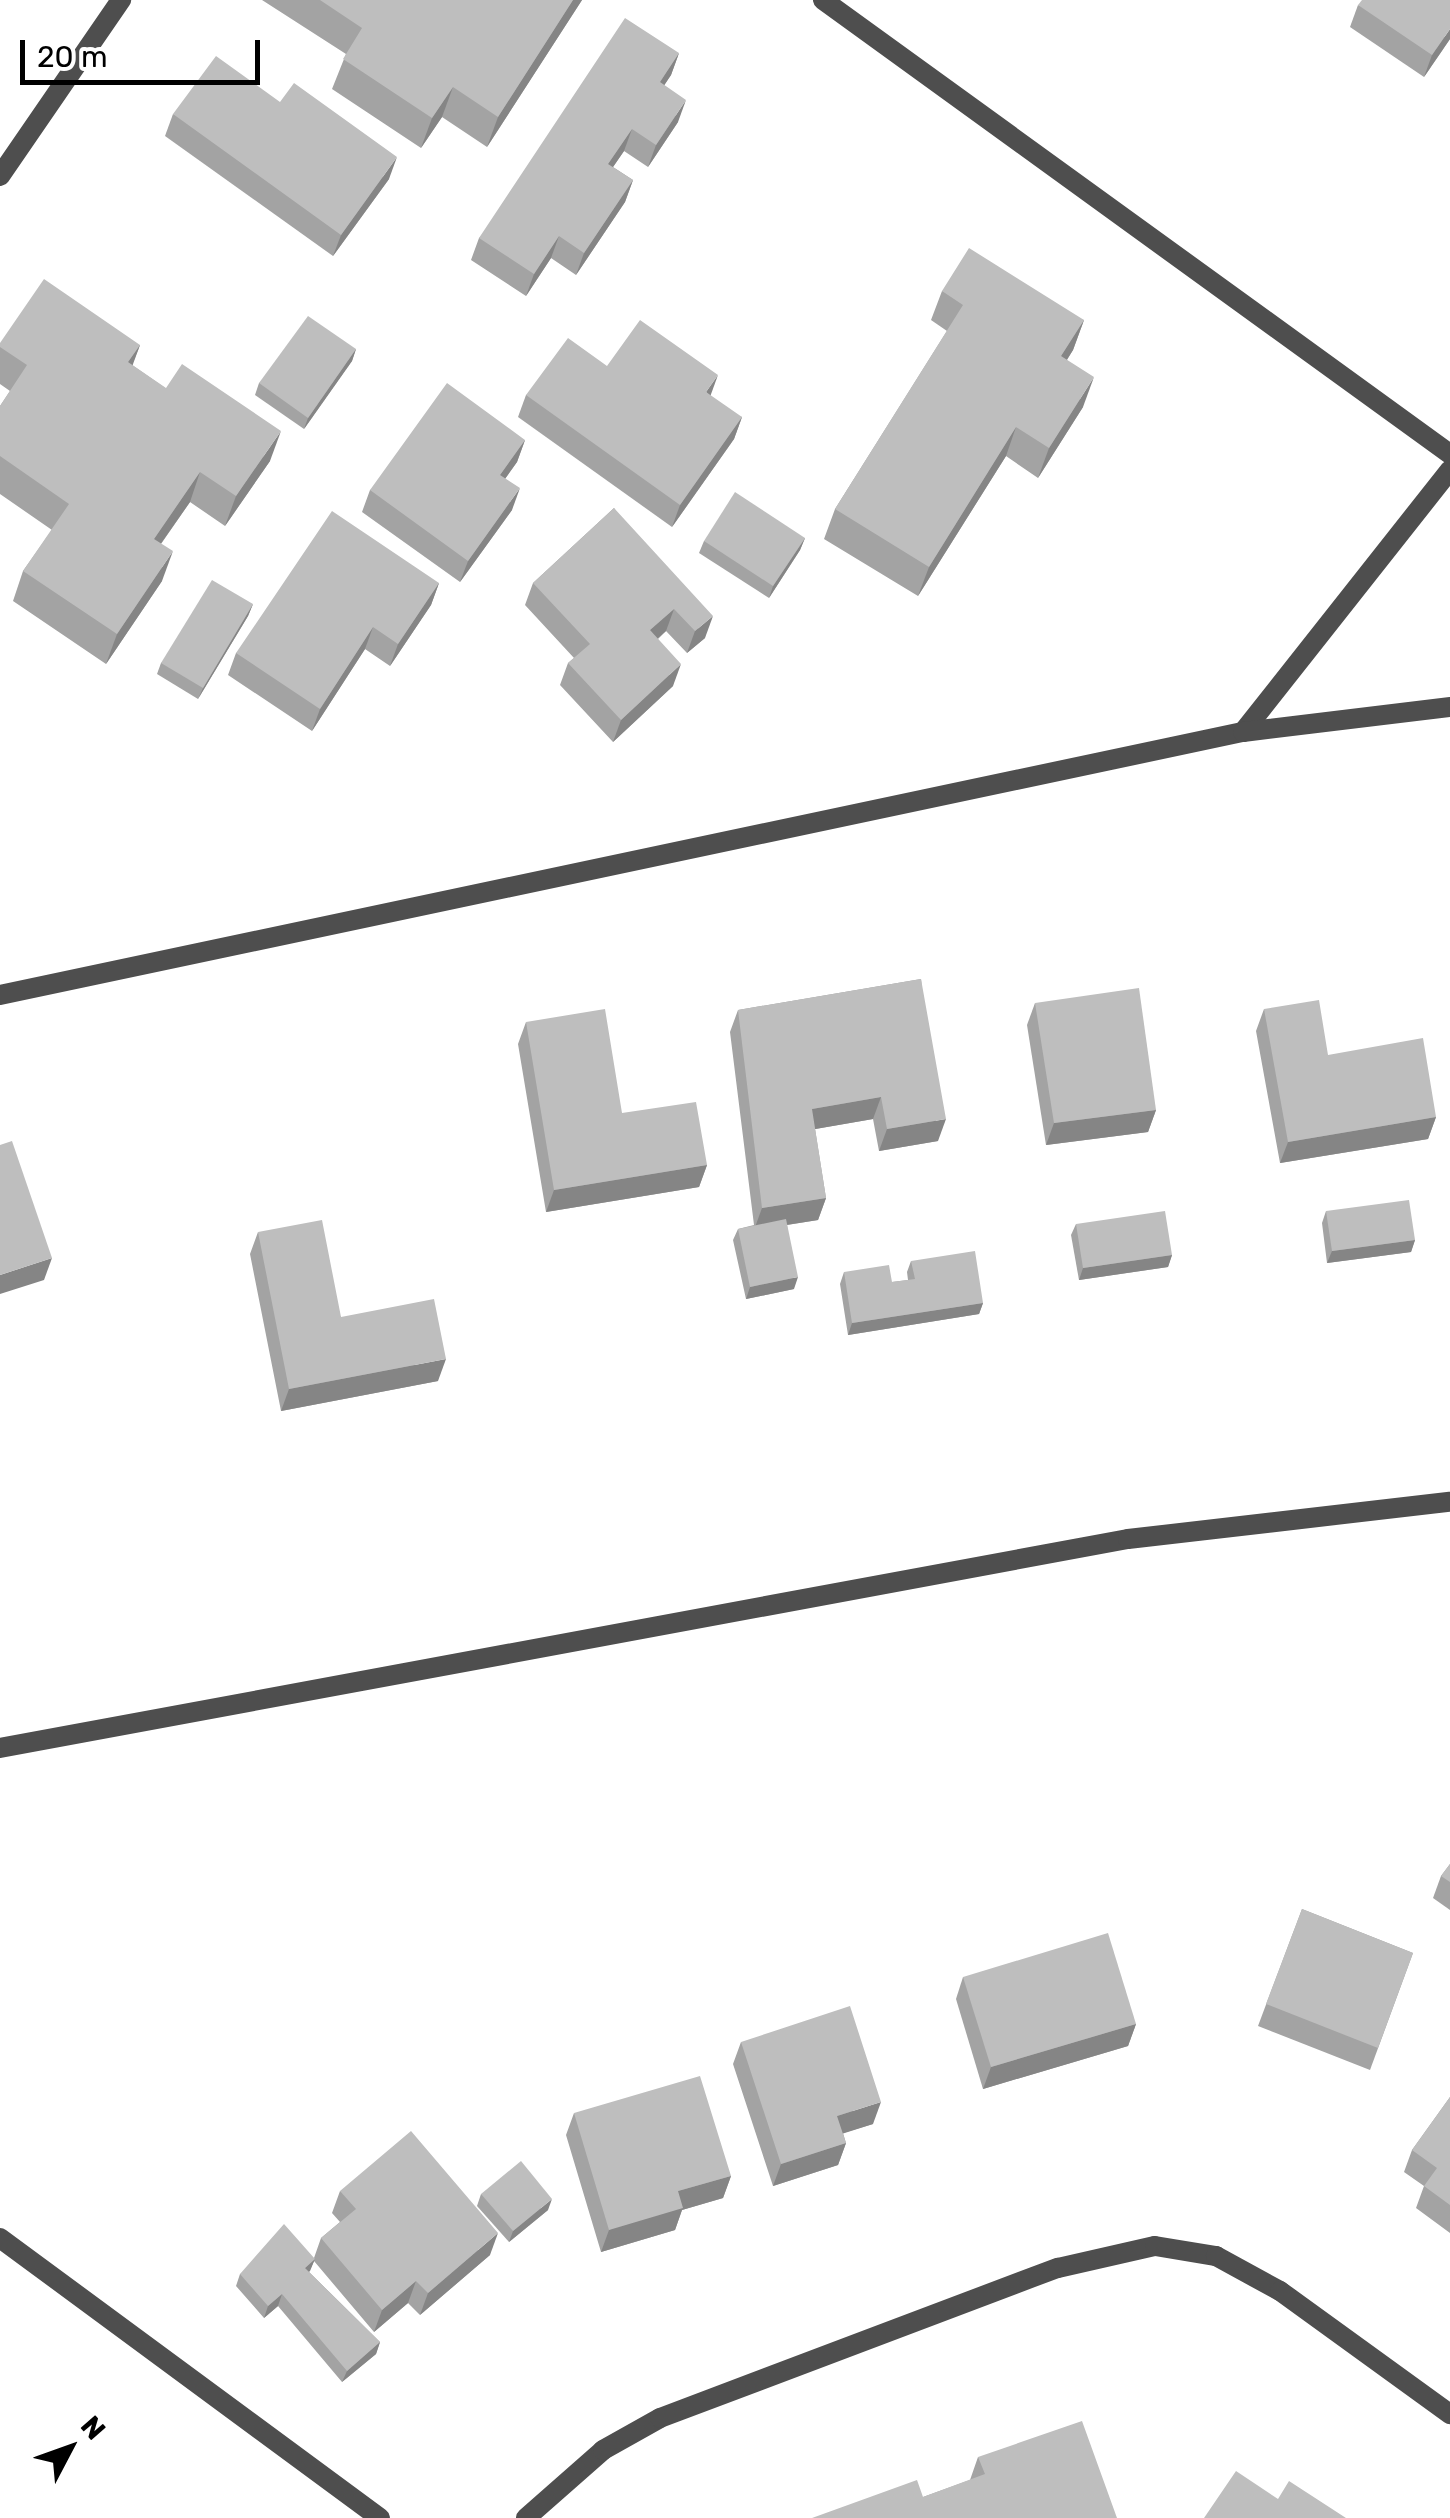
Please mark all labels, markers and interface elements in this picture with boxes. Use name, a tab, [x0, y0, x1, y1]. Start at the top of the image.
scale bar	[25, 20, 265, 82]
text: 20 m	[37, 39, 108, 75]
north arrow	[20, 2398, 120, 2498]
text: N	[74, 2410, 112, 2446]

